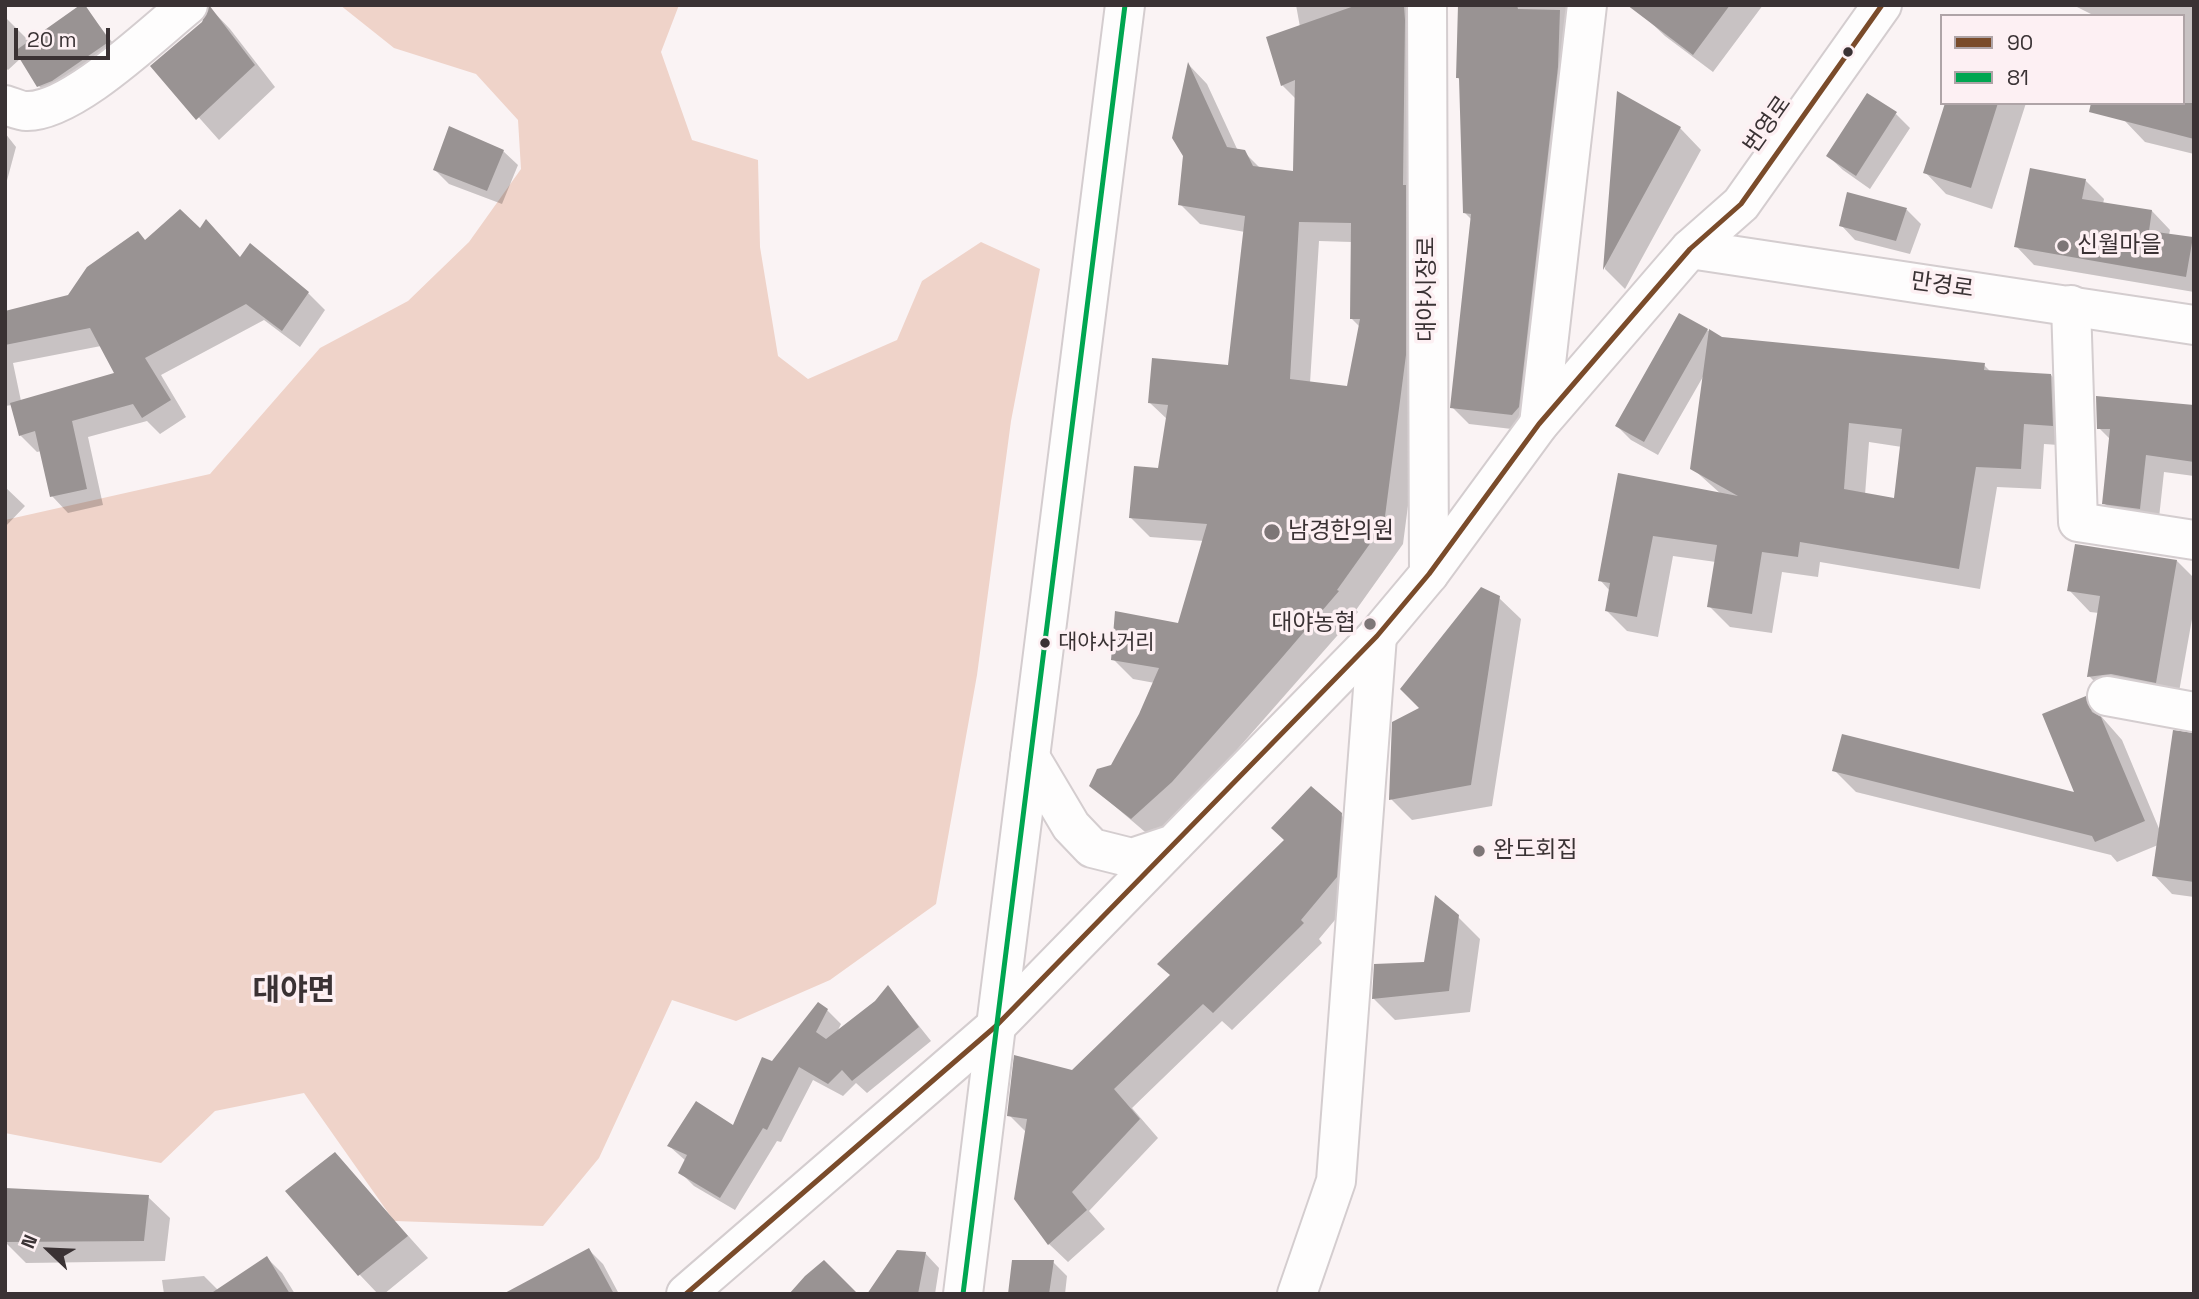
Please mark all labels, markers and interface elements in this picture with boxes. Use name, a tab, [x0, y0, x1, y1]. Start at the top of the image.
scale bar	[18, 14, 114, 58]
legend	[1940, 14, 2185, 105]
text: 20 m	[27, 26, 77, 53]
text: 90	[2007, 29, 2033, 56]
unlabelled marker	[1841, 45, 1855, 59]
text: 81	[2007, 64, 2029, 91]
street label: 번영로	[1738, 91, 1798, 159]
place label: 신월마을	[2077, 232, 2162, 260]
street label: 대야시장로	[1414, 236, 1442, 342]
marker: 신월마을	[2055, 238, 2071, 254]
street label: 만경로	[1909, 268, 1975, 304]
place label: 남경한의원	[1288, 518, 1394, 546]
marker: 남경한의원	[1262, 522, 1282, 542]
place label: 대야농협	[1271, 610, 1356, 638]
marker: 대야농협	[1362, 616, 1378, 632]
place label: 대야사거리	[1058, 630, 1155, 656]
marker: 대야사거리	[1038, 636, 1052, 650]
place label: 완도회집	[1493, 837, 1578, 865]
marker: 완도회집	[1471, 843, 1487, 859]
district label: 대야면	[253, 974, 335, 1010]
north arrow	[14, 1215, 84, 1285]
text: N	[15, 1231, 43, 1252]

